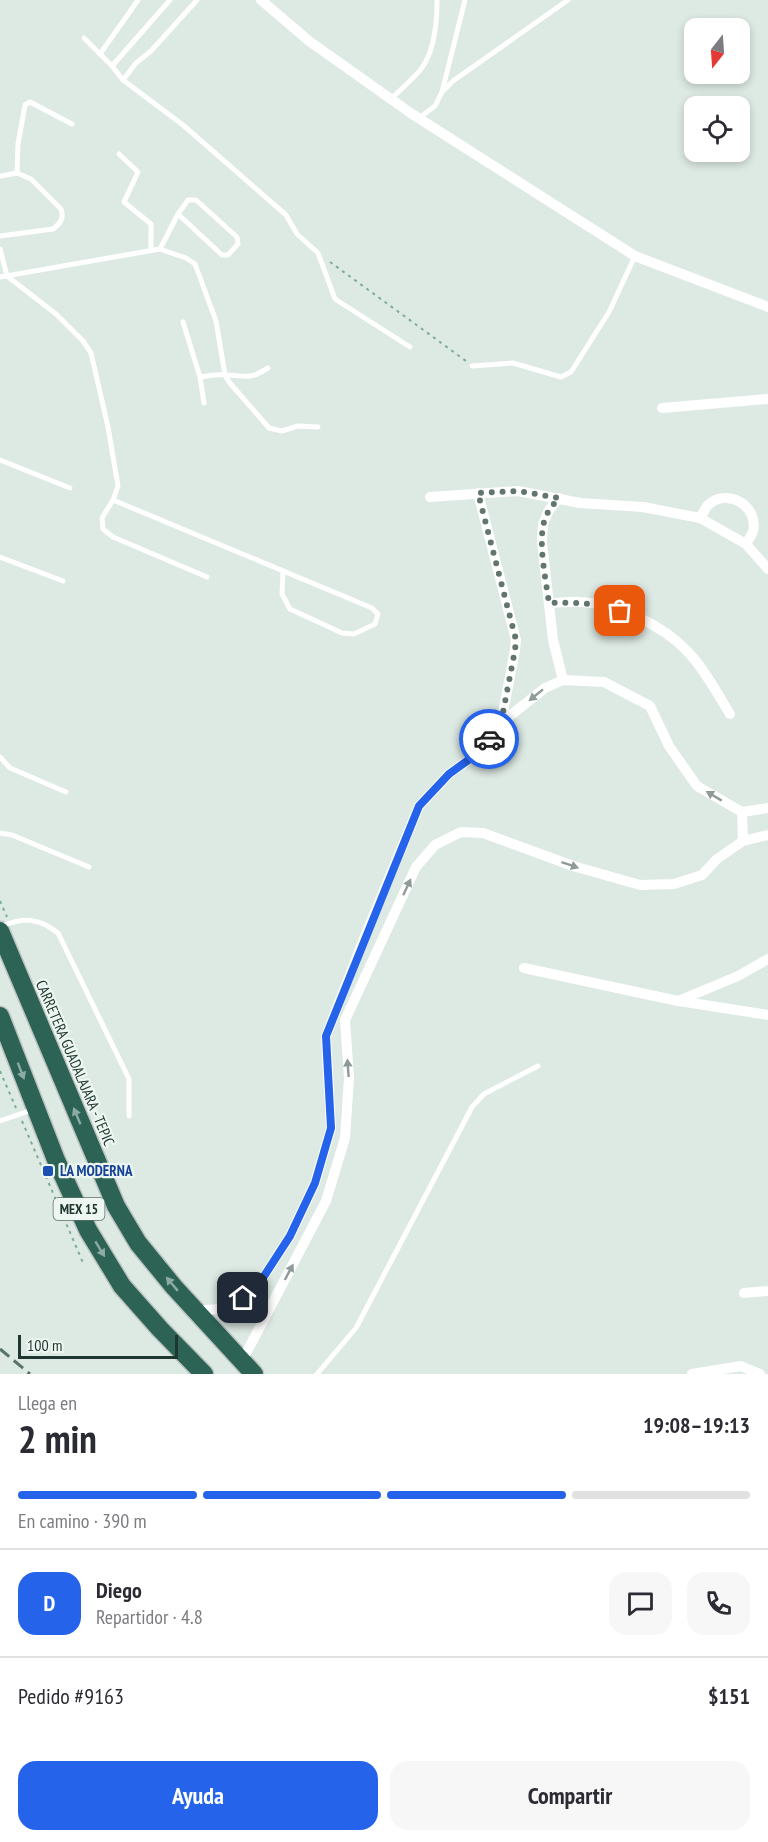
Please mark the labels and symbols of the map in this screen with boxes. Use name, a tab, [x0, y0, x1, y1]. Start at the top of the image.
north arrow	[684, 18, 750, 84]
pin	[594, 585, 645, 636]
one-way arrow	[528, 688, 544, 701]
courier	[459, 709, 519, 769]
one-way arrow	[705, 791, 722, 801]
one-way arrow	[561, 860, 579, 870]
one-way arrow	[402, 879, 411, 896]
street label: CARRETERA GUADALAJARA - TEPIC	[32, 977, 119, 1149]
one-way arrow	[343, 1059, 353, 1078]
one-way arrow	[17, 1062, 26, 1080]
one-way arrow	[72, 1106, 82, 1124]
place label: LA MODERNA	[60, 1161, 133, 1180]
marker: LA MODERNA	[41, 1164, 55, 1178]
road number: MEX 15	[54, 1198, 104, 1220]
one-way arrow	[94, 1241, 105, 1257]
one-way arrow	[284, 1264, 294, 1281]
pin	[217, 1272, 268, 1323]
one-way arrow	[166, 1277, 179, 1292]
scale bar	[18, 1332, 178, 1360]

